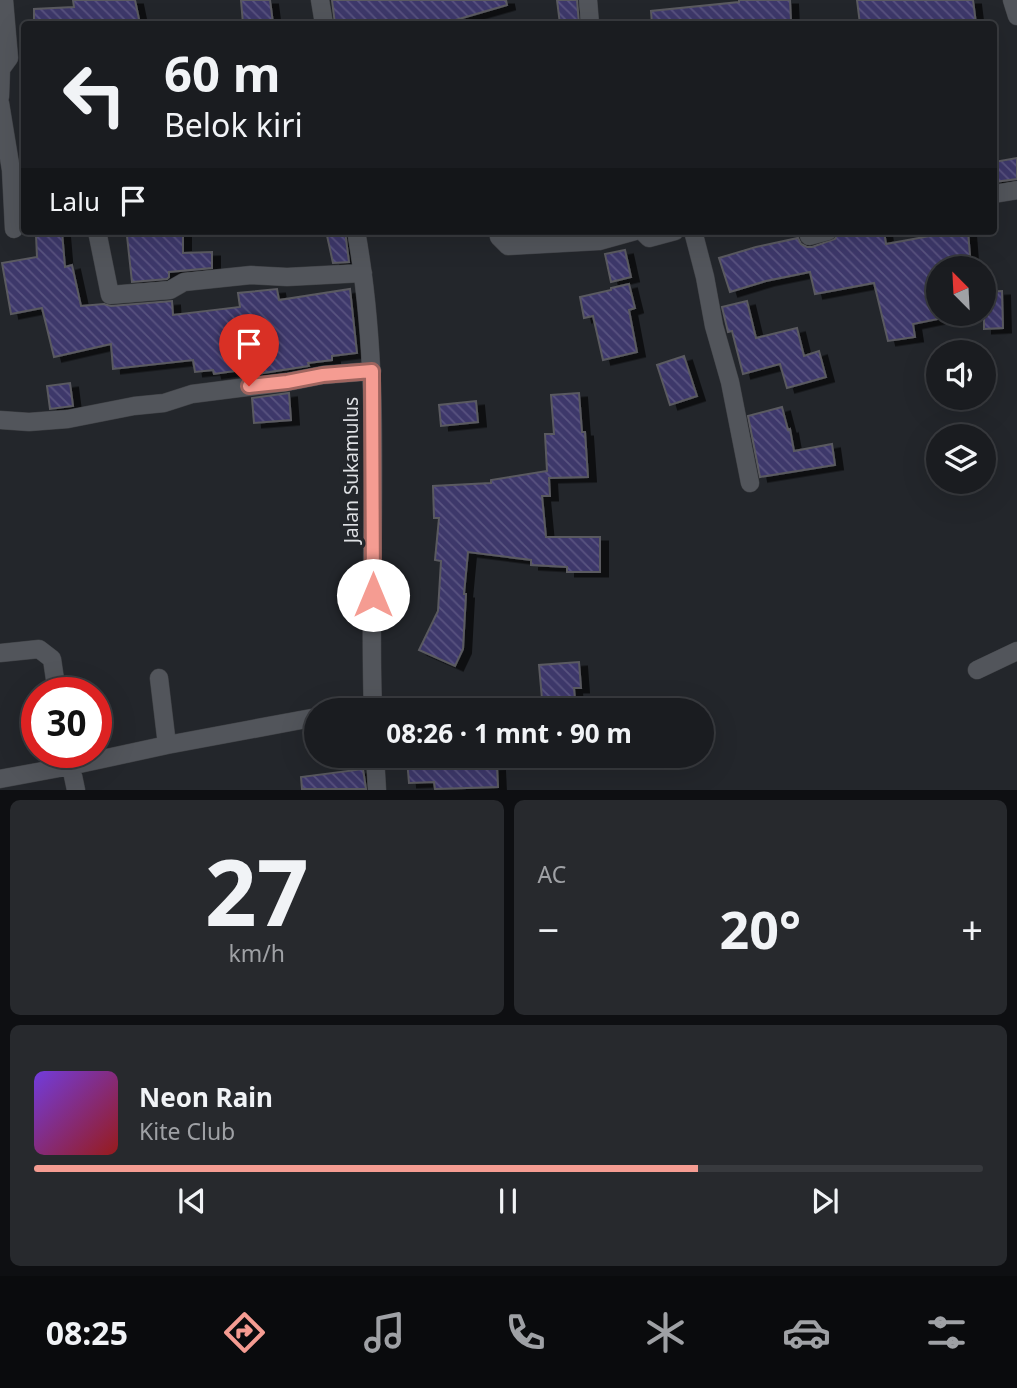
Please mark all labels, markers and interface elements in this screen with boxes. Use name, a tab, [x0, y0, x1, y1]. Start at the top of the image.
text: 60 m	[164, 40, 281, 106]
icon: left	[49, 49, 140, 140]
text: Belok kiri	[164, 103, 303, 146]
icon: arrive	[114, 182, 152, 220]
text: Lalu	[49, 183, 100, 219]
north arrow	[926, 256, 996, 326]
map controls	[926, 256, 996, 494]
pin	[219, 314, 279, 386]
icon: arrive	[230, 325, 268, 363]
button: sound	[926, 340, 996, 410]
street label: Jalan Sukamulus	[338, 397, 364, 545]
button: layers	[926, 424, 996, 494]
position arrow	[336, 558, 410, 632]
speed limit sign: 30	[21, 677, 112, 768]
text: 08:26 · 1 mnt · 90 m	[386, 715, 632, 751]
text: 27	[205, 829, 309, 953]
text: AC	[538, 858, 566, 890]
text: 20°	[719, 893, 801, 964]
text: −	[538, 903, 559, 955]
text: +	[961, 903, 983, 955]
text: km/h	[228, 937, 285, 969]
text: Neon Rain	[139, 1079, 273, 1115]
text: Kite Club	[139, 1115, 235, 1147]
icon: previous	[173, 1182, 211, 1220]
icon: pause	[489, 1182, 527, 1220]
icon: next	[806, 1182, 844, 1220]
icon: directions	[220, 1308, 269, 1357]
icon: music	[360, 1308, 409, 1357]
icon: phone	[501, 1308, 550, 1357]
icon: climate	[641, 1308, 690, 1357]
icon: car	[782, 1308, 831, 1357]
icon: filters	[922, 1308, 971, 1357]
text: 08:25	[46, 1311, 128, 1354]

